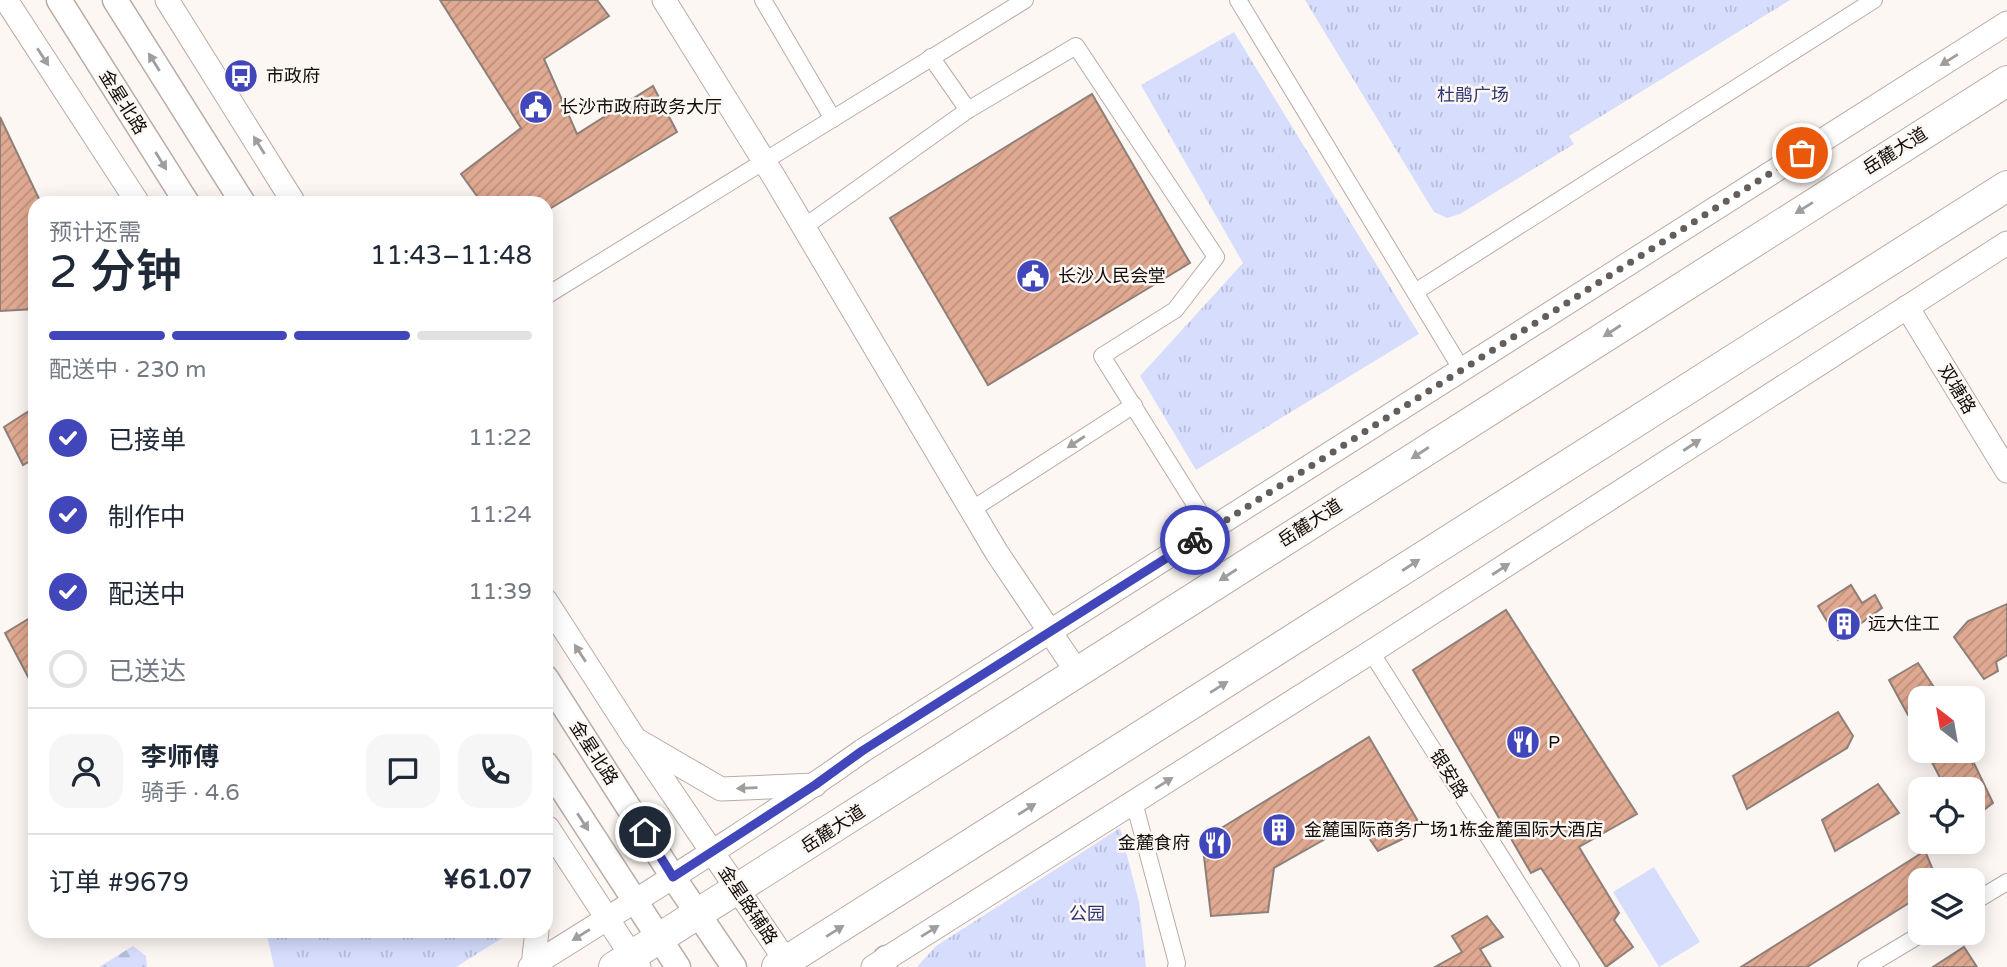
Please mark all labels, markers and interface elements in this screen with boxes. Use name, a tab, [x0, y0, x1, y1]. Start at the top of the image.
one-way arrow	[36, 48, 49, 67]
one-way arrow	[148, 53, 161, 72]
one-way arrow	[1940, 53, 1959, 66]
bus stop icon: 市政府	[222, 57, 260, 95]
place label: 市政府	[266, 65, 320, 87]
street label: 金星北路	[95, 66, 151, 138]
park label: 杜鹃广场	[1437, 84, 1509, 106]
public building icon: 长沙市政府政务大厅	[517, 88, 555, 126]
place label: 长沙市政府政务大厅	[560, 96, 722, 118]
pin	[1772, 123, 1832, 183]
street label: 岳麓大道	[1859, 123, 1931, 179]
icon: bag	[1783, 134, 1821, 172]
one-way arrow	[252, 135, 265, 154]
one-way arrow	[154, 151, 167, 171]
one-way arrow	[1794, 202, 1814, 215]
text: 预计还需	[49, 219, 141, 247]
text: 11:43–11:48	[370, 240, 532, 271]
text: 2 分钟	[49, 245, 182, 300]
public building icon: 长沙人民会堂	[1014, 257, 1052, 295]
place label: 长沙人民会堂	[1058, 265, 1166, 287]
one-way arrow	[1602, 324, 1622, 337]
text: 配送中 · 230 m	[49, 356, 206, 384]
street label: 双塘路	[1934, 360, 1980, 418]
icon: check	[49, 419, 87, 457]
text: 11:22	[468, 424, 532, 452]
text: 已接单	[108, 425, 186, 456]
one-way arrow	[1067, 435, 1085, 449]
one-way arrow	[1682, 439, 1702, 452]
one-way arrow	[1411, 446, 1430, 459]
street label: 岳麓大道	[1274, 494, 1346, 552]
icon: check	[49, 496, 87, 534]
text: 11:24	[468, 501, 532, 529]
text: 制作中	[108, 502, 186, 533]
courier	[1160, 505, 1230, 575]
icon: bike	[1176, 521, 1214, 559]
one-way arrow	[1401, 559, 1421, 572]
one-way arrow	[1491, 562, 1510, 575]
one-way arrow	[1219, 569, 1238, 582]
icon: check	[49, 573, 87, 611]
text: 11:39	[468, 578, 532, 606]
text: 配送中	[108, 579, 186, 610]
building icon: 远大住工	[1825, 605, 1863, 643]
place label: 远大住工	[1868, 613, 1940, 635]
one-way arrow	[573, 643, 586, 663]
text: 已送达	[108, 656, 186, 687]
one-way arrow	[1209, 681, 1229, 694]
north arrow	[1908, 686, 1984, 763]
map controls	[1908, 686, 1985, 945]
street label: 金星北路	[565, 717, 623, 789]
restaurant icon: P	[1504, 723, 1542, 761]
place label: P	[1548, 731, 1560, 753]
button: person	[49, 734, 123, 808]
button: chat	[366, 734, 440, 808]
button: phone	[458, 734, 532, 808]
text: 李师傅	[141, 742, 219, 773]
street label: 银安路	[1425, 745, 1473, 803]
one-way arrow	[1154, 776, 1174, 789]
button: locate	[1908, 777, 1985, 854]
text: 骑手 · 4.6	[141, 779, 240, 807]
one-way arrow	[736, 782, 758, 793]
street label: 岳麓大道	[797, 800, 869, 858]
pin	[615, 802, 675, 862]
one-way arrow	[1017, 802, 1036, 815]
building icon: 金麓国际商务广场1栋金麓国际大酒店	[1260, 811, 1298, 849]
one-way arrow	[576, 812, 589, 832]
icon: home	[626, 813, 664, 851]
place label: 金麓国际商务广场1栋金麓国际大酒店	[1304, 819, 1603, 841]
restaurant icon: 金麓食府	[1196, 824, 1234, 862]
place label: 金麓食府	[1118, 832, 1190, 854]
street label: 金星路辅路	[714, 862, 782, 948]
text: ¥61.07	[443, 864, 532, 895]
text: 订单 #9679	[49, 867, 189, 898]
button: layers	[1908, 868, 1985, 945]
park label: 公园	[1069, 903, 1105, 925]
one-way arrow	[825, 924, 844, 937]
one-way arrow	[921, 924, 940, 937]
one-way arrow	[572, 929, 591, 941]

